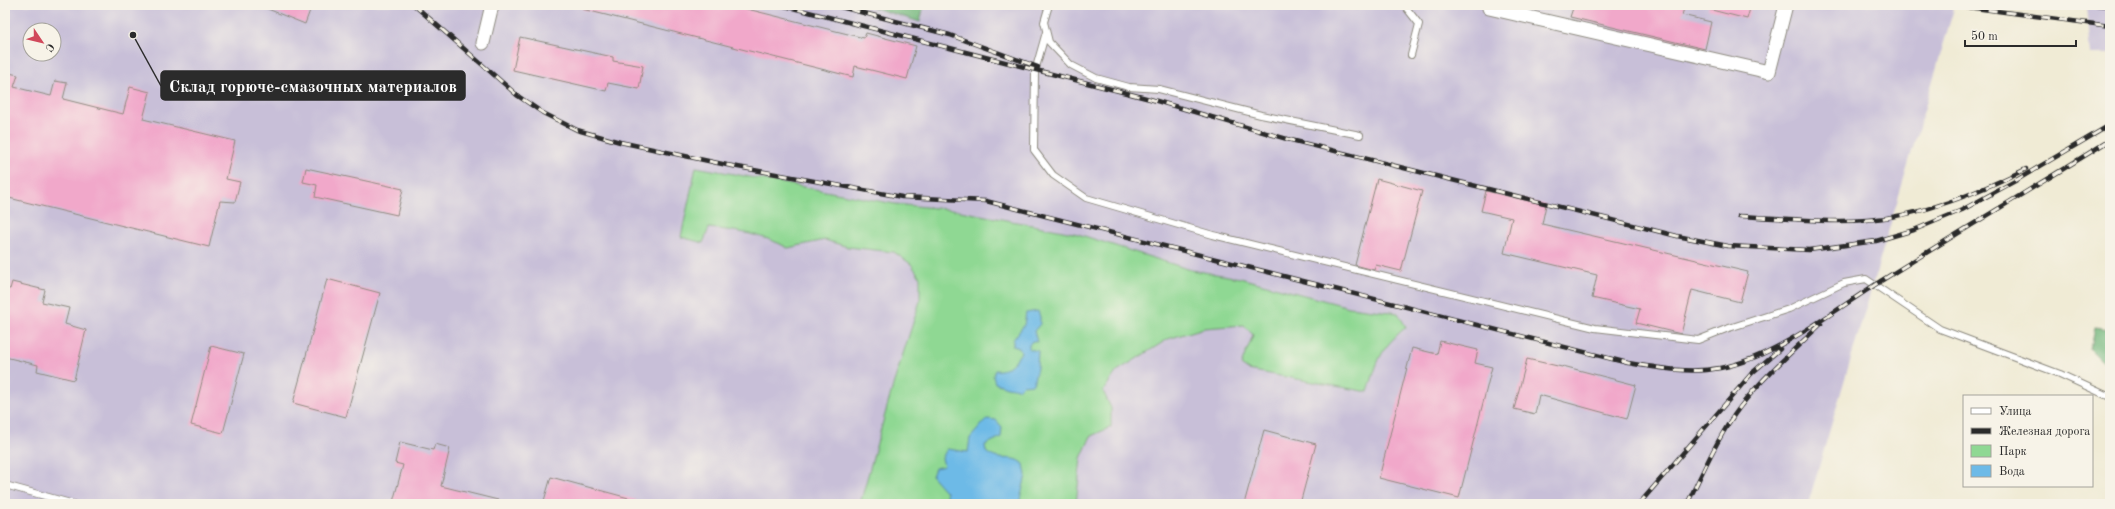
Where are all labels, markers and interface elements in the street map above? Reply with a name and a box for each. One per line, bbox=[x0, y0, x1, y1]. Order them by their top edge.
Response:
north arrow bbox=[22, 22, 62, 62]
scale bar bbox=[1965, 22, 2076, 48]
text: 50 m bbox=[1971, 30, 1998, 43]
text: С bbox=[42, 41, 56, 53]
callout: Склад горюче-смазочных материалов bbox=[161, 71, 465, 100]
text: Склад горюче-смазочных материалов bbox=[169, 79, 457, 96]
legend bbox=[1963, 395, 2093, 487]
text: Улица bbox=[1999, 406, 2032, 418]
text: Железная дорога bbox=[1999, 426, 2090, 438]
text: Парк bbox=[1999, 446, 2027, 458]
text: Вода bbox=[1999, 466, 2025, 478]

